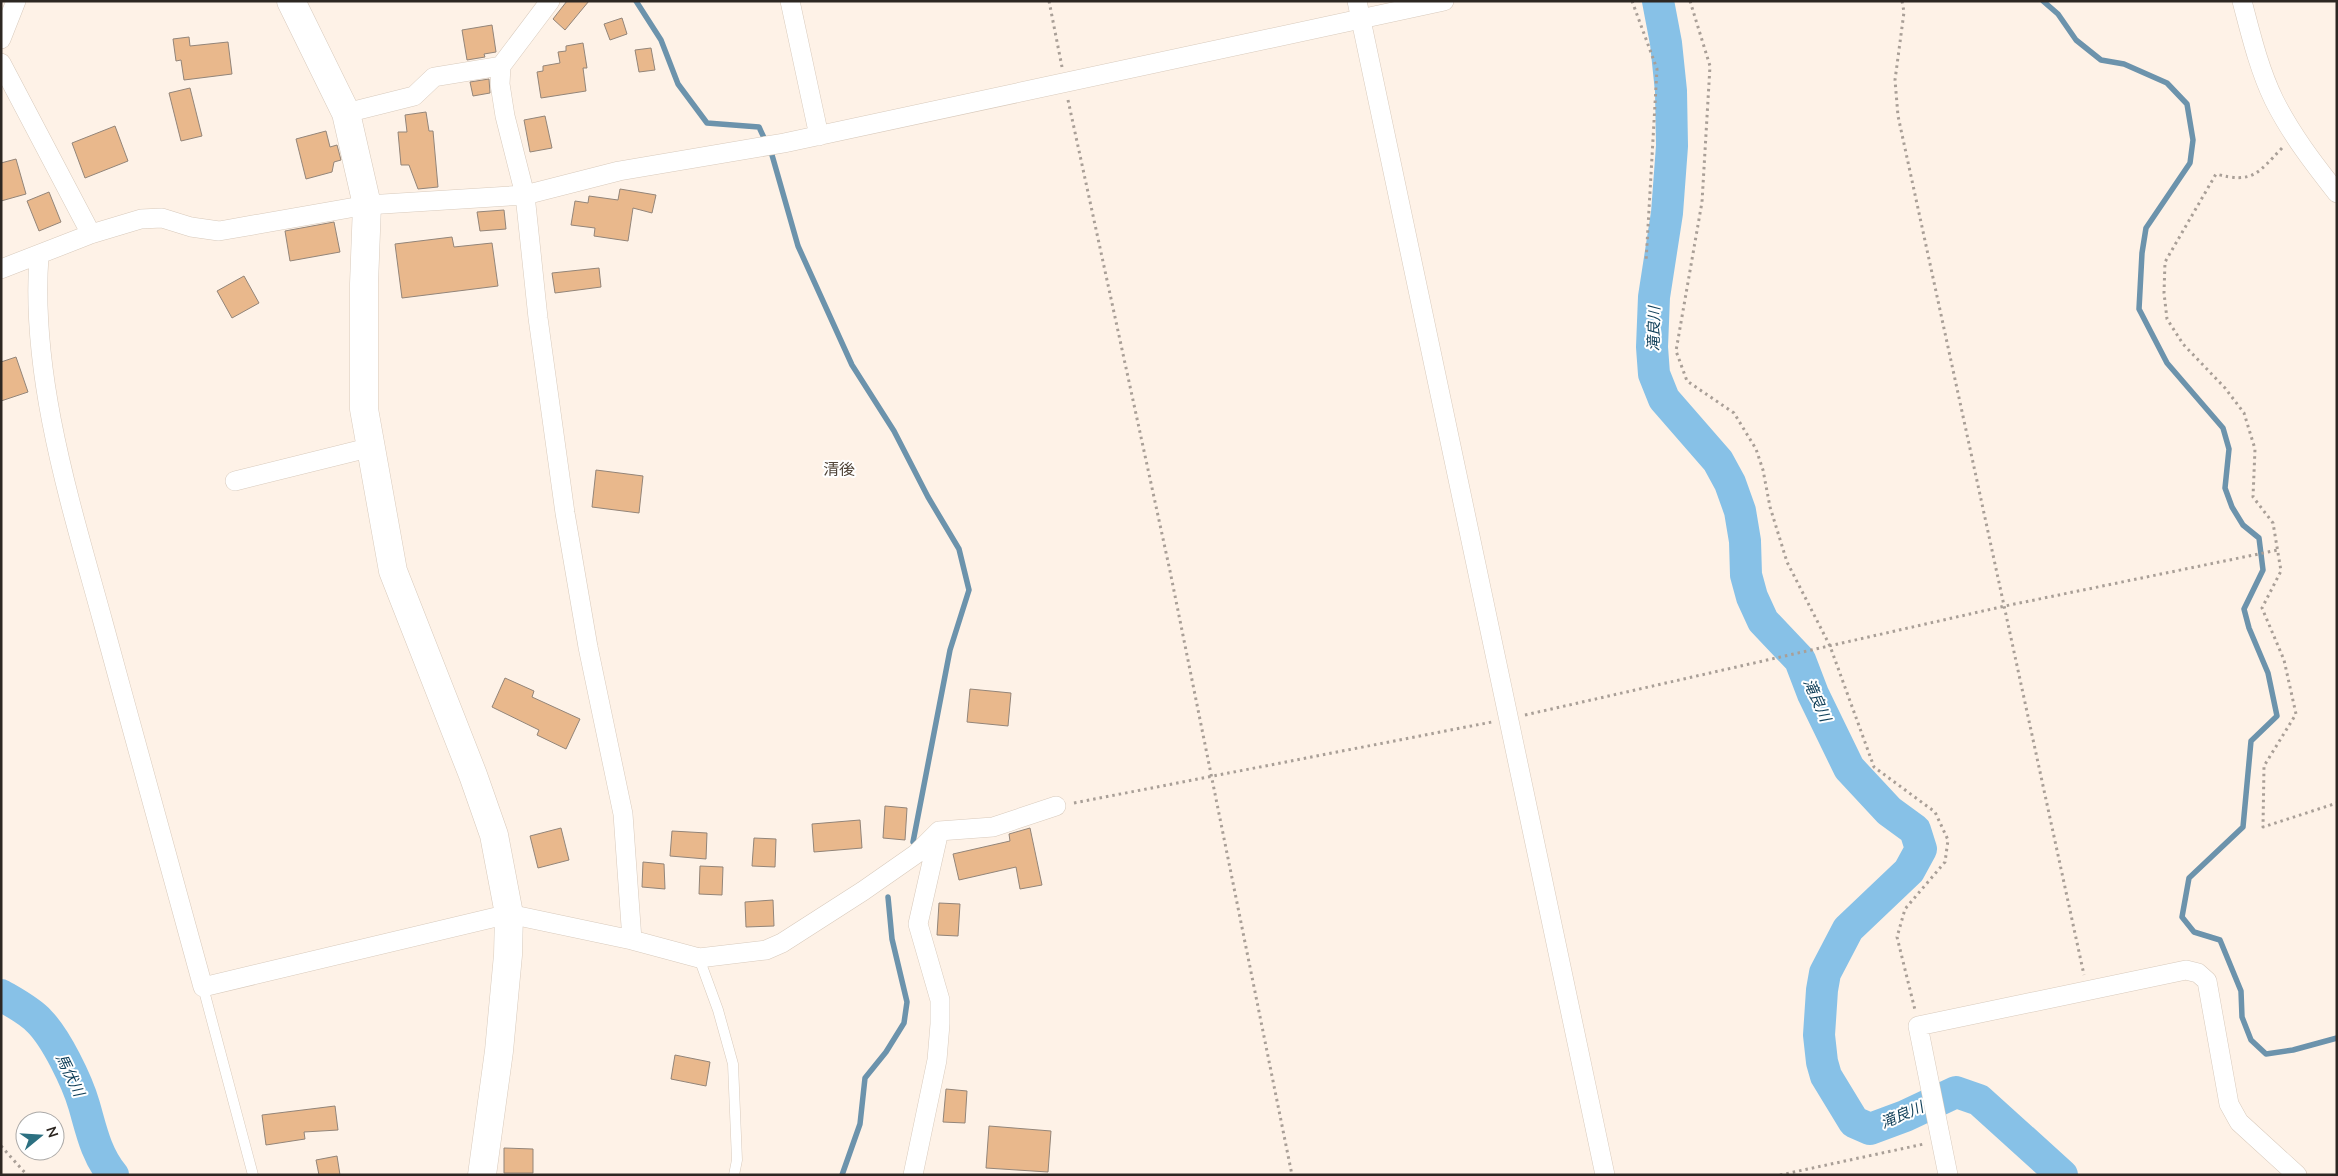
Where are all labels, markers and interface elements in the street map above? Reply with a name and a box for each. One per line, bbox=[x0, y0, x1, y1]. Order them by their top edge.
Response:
water label: 滝良川 bbox=[1644, 304, 1663, 352]
district label: 清後 bbox=[823, 459, 855, 479]
water label: 滝良川 bbox=[1800, 675, 1836, 726]
water label: 馬伏川 bbox=[52, 1050, 90, 1101]
water label: 滝良川 bbox=[1877, 1096, 1928, 1132]
north arrow bbox=[15, 1111, 65, 1161]
text: N bbox=[42, 1124, 63, 1140]

